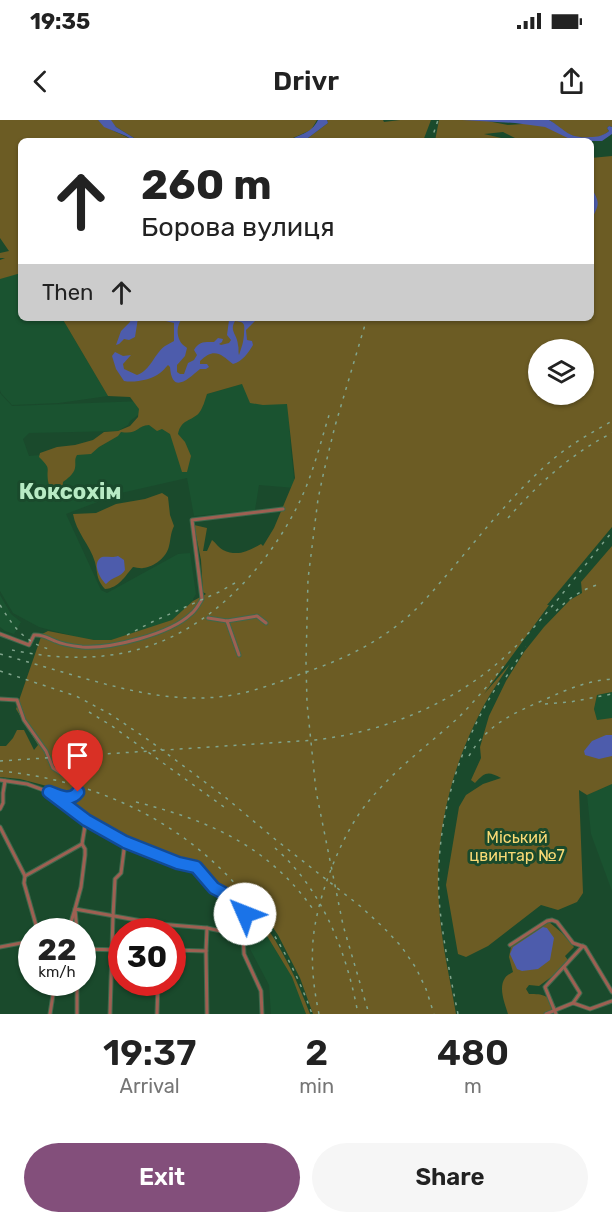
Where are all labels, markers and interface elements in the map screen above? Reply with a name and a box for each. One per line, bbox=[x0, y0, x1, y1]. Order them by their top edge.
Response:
text: 19:35 bbox=[30, 8, 90, 35]
icon: back bbox=[24, 65, 57, 98]
text: Drivr bbox=[273, 65, 339, 97]
icon: share bbox=[555, 65, 588, 98]
text: 260 m bbox=[141, 160, 272, 210]
icon: ahead bbox=[42, 162, 120, 240]
text: Борова вулиця bbox=[141, 211, 335, 243]
icon: ahead bbox=[105, 276, 138, 309]
text: Then bbox=[42, 279, 93, 306]
map controls bbox=[528, 339, 594, 405]
button: layers bbox=[528, 339, 594, 405]
district label: Коксохім bbox=[19, 478, 121, 505]
pin bbox=[52, 730, 103, 792]
icon: arrive bbox=[61, 739, 94, 772]
park label: Міський цвинтар №7 bbox=[469, 828, 565, 865]
position arrow bbox=[213, 882, 277, 946]
speed limit sign: 30 bbox=[108, 918, 186, 996]
text: 22 bbox=[38, 932, 77, 968]
text: km/h bbox=[38, 963, 76, 981]
text: 19:37 bbox=[103, 1031, 196, 1074]
text: 2 bbox=[305, 1031, 328, 1074]
text: 480 bbox=[437, 1031, 509, 1074]
text: Arrival bbox=[120, 1074, 180, 1098]
text: min bbox=[299, 1074, 334, 1098]
text: m bbox=[464, 1074, 482, 1098]
button: Exit bbox=[24, 1143, 300, 1212]
button: Share bbox=[312, 1143, 588, 1212]

